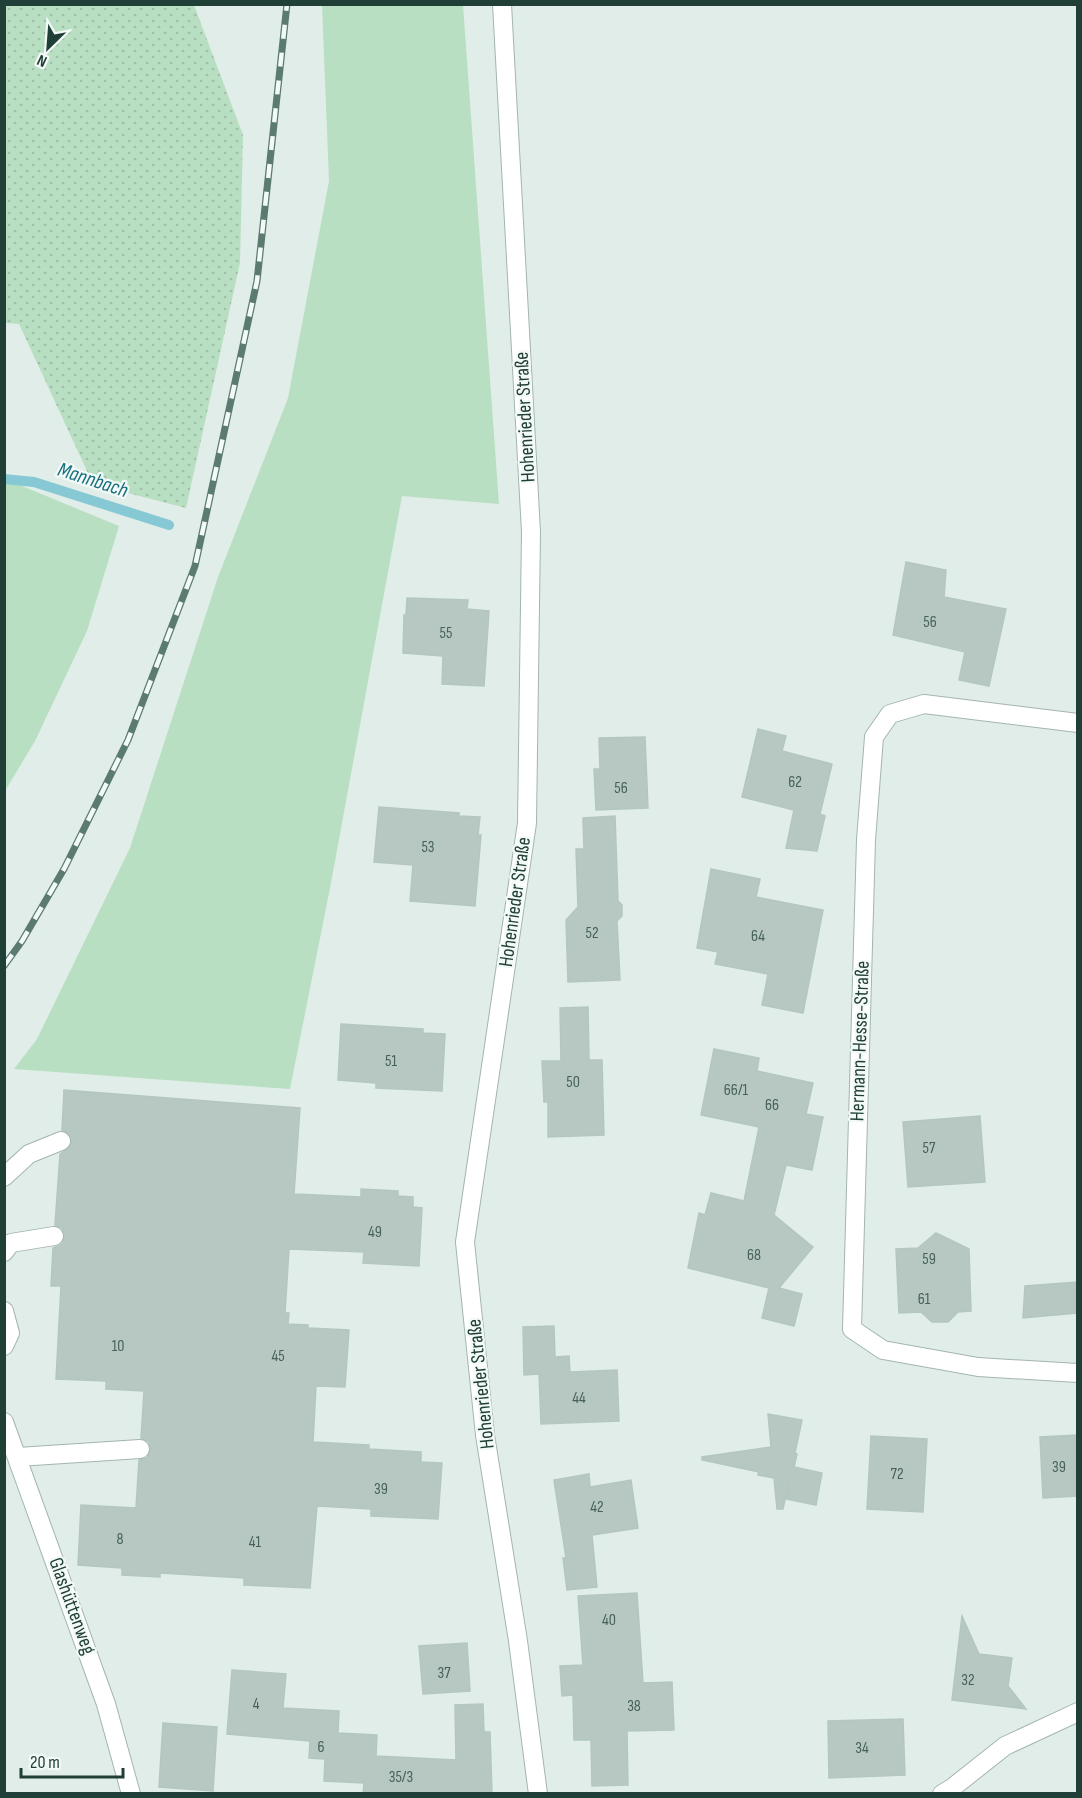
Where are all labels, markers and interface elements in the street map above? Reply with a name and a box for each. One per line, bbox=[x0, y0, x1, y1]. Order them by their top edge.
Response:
north arrow bbox=[18, 18, 78, 78]
text: N bbox=[34, 50, 50, 71]
street label: Hohenrieder Straße bbox=[510, 351, 540, 483]
water label: Mannbach bbox=[55, 457, 131, 503]
house number: 56 bbox=[923, 613, 937, 632]
house number: 55 bbox=[440, 624, 452, 643]
house number: 62 bbox=[788, 773, 802, 792]
house number: 56 bbox=[614, 779, 628, 798]
street label: Hohenrieder Straße bbox=[494, 836, 536, 968]
house number: 53 bbox=[421, 838, 435, 857]
house number: 52 bbox=[585, 924, 599, 943]
house number: 64 bbox=[751, 927, 765, 946]
street label: Hermann-Hesse-Straße bbox=[845, 960, 875, 1122]
house number: 51 bbox=[385, 1052, 397, 1071]
house number: 50 bbox=[566, 1073, 580, 1092]
house number: 66/1 bbox=[724, 1081, 749, 1100]
house number: 66 bbox=[765, 1096, 779, 1115]
house number: 57 bbox=[923, 1139, 936, 1158]
house number: 49 bbox=[368, 1223, 382, 1242]
house number: 68 bbox=[747, 1246, 761, 1265]
house number: 59 bbox=[922, 1250, 936, 1269]
house number: 61 bbox=[918, 1290, 931, 1309]
street label: Hohenrieder Straße bbox=[462, 1318, 500, 1450]
house number: 10 bbox=[112, 1337, 124, 1356]
house number: 45 bbox=[271, 1347, 285, 1366]
house number: 44 bbox=[572, 1389, 586, 1408]
house number: 39 bbox=[1052, 1458, 1066, 1477]
house number: 72 bbox=[891, 1465, 903, 1484]
house number: 39 bbox=[374, 1480, 388, 1499]
house number: 42 bbox=[590, 1498, 604, 1517]
house number: 8 bbox=[116, 1530, 124, 1549]
house number: 41 bbox=[249, 1533, 262, 1552]
street label: Glashüttenweg bbox=[43, 1554, 101, 1658]
house number: 40 bbox=[602, 1611, 616, 1630]
house number: 37 bbox=[437, 1664, 451, 1683]
house number: 32 bbox=[961, 1671, 975, 1690]
house number: 4 bbox=[253, 1695, 260, 1714]
house number: 38 bbox=[627, 1697, 641, 1716]
house number: 6 bbox=[317, 1738, 325, 1757]
house number: 34 bbox=[855, 1739, 869, 1758]
scale bar bbox=[21, 1741, 123, 1779]
text: 20 m bbox=[30, 1752, 60, 1773]
house number: 35/3 bbox=[389, 1768, 413, 1787]

